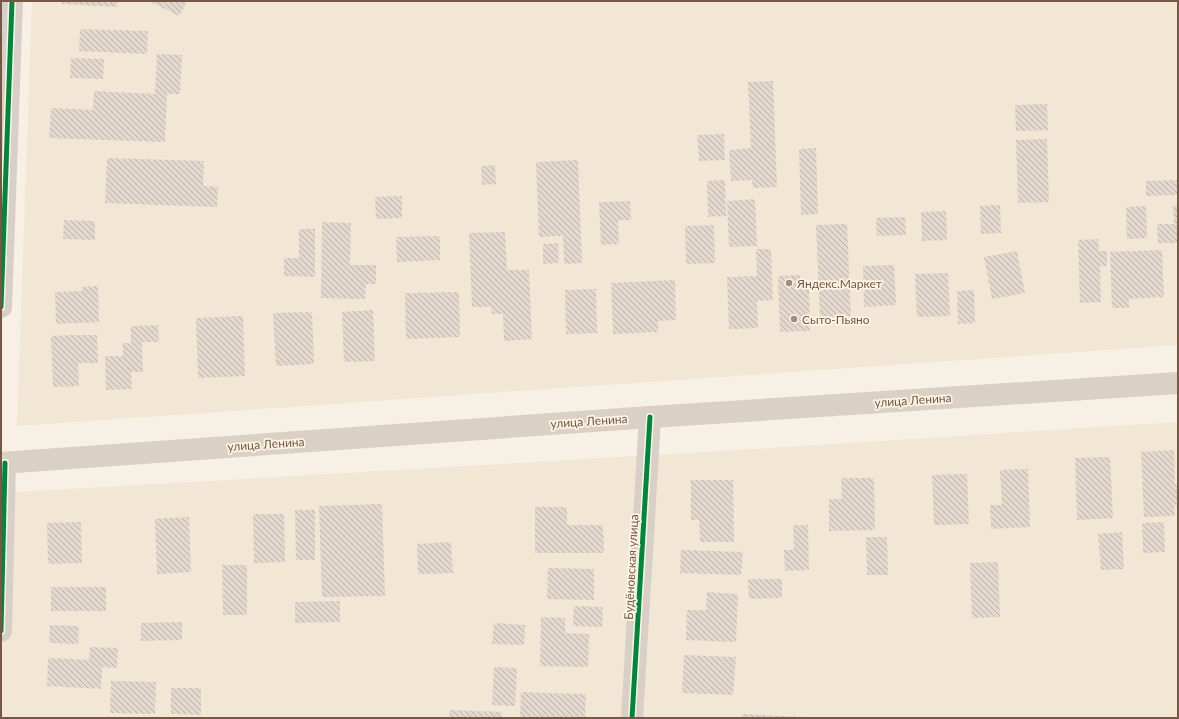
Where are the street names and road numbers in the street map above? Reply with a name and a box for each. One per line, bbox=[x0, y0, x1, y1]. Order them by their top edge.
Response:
street label: улица Ленина bbox=[874, 390, 952, 410]
street label: улица Ленина bbox=[550, 411, 628, 431]
street label: улица Ленина bbox=[227, 434, 305, 454]
street label: Будёновская улица bbox=[621, 514, 641, 620]

